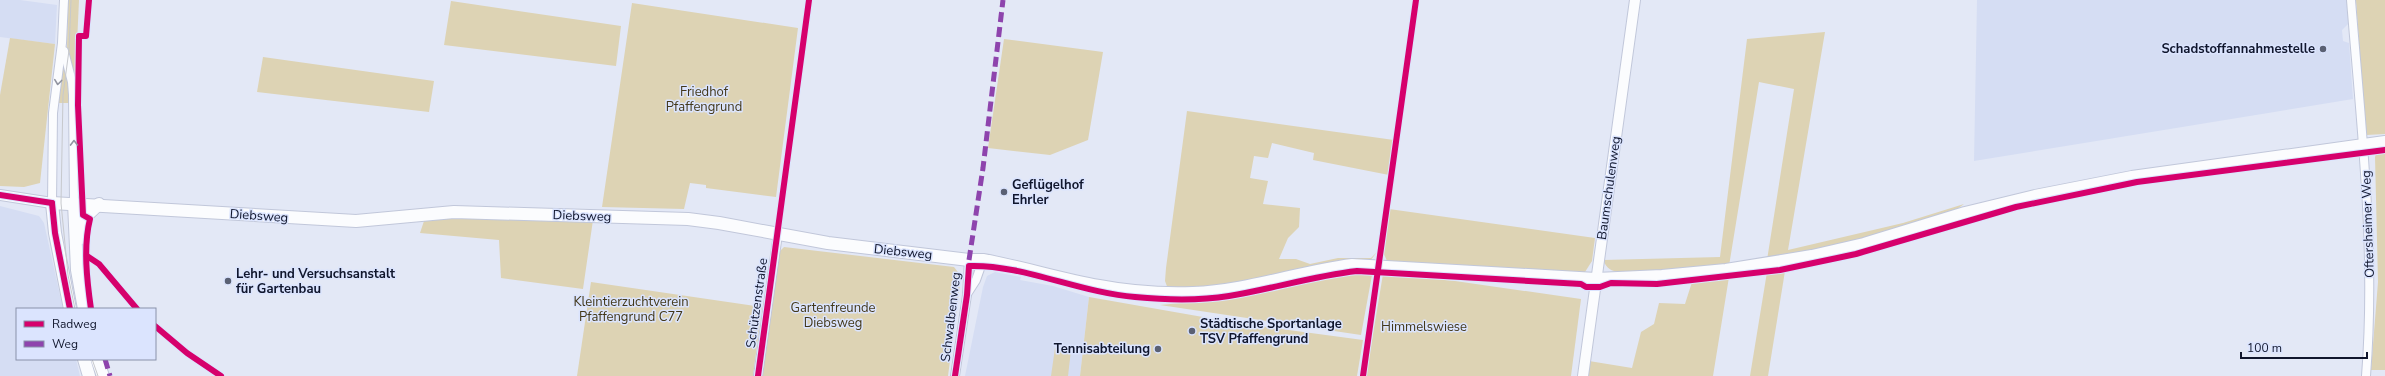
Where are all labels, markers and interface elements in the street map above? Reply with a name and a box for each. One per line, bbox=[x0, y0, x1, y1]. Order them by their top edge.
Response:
place label: Schadstoffannahmestelle bbox=[2161, 40, 2315, 58]
marker: Schadstoffannahmestelle bbox=[2318, 44, 2328, 54]
one-way arrow bbox=[54, 79, 63, 85]
park label: Friedhof Pfaffengrund bbox=[666, 83, 742, 116]
street label: Baumschulenweg bbox=[1593, 135, 1625, 241]
one-way arrow bbox=[70, 140, 78, 146]
street label: Oftersheimer Weg bbox=[2357, 170, 2379, 278]
place label: Geflügelhof Ehrler bbox=[1012, 176, 1084, 209]
marker: Geflügelhof Ehrler bbox=[999, 187, 1009, 197]
street label: Diebsweg bbox=[229, 205, 289, 227]
street label: Diebsweg bbox=[552, 206, 612, 226]
street label: Diebsweg bbox=[873, 240, 933, 264]
street label: Schützenstraße bbox=[742, 257, 772, 349]
place label: Lehr- und Versuchsanstalt für Gartenbau bbox=[236, 265, 396, 298]
street label: Schwalbenweg bbox=[937, 271, 965, 363]
marker: Lehr- und Versuchsanstalt für Gartenbau bbox=[223, 276, 233, 286]
park label: Kleintierzuchtverein Pfaffengrund C77 bbox=[573, 293, 689, 326]
park label: Gartenfreunde Diebsweg bbox=[790, 299, 876, 332]
legend bbox=[16, 308, 156, 360]
place label: Städtische Sportanlage TSV Pfaffengrund bbox=[1200, 315, 1342, 348]
text: Radweg bbox=[52, 316, 97, 332]
park label: Himmelswiese bbox=[1381, 318, 1467, 336]
marker: Städtische Sportanlage TSV Pfaffengrund bbox=[1187, 326, 1197, 336]
scale bar bbox=[2241, 334, 2367, 360]
text: Weg bbox=[52, 336, 78, 352]
place label: Tennisabteilung bbox=[1054, 340, 1150, 358]
text: 100 m bbox=[2247, 340, 2282, 356]
marker: Tennisabteilung bbox=[1153, 344, 1163, 354]

